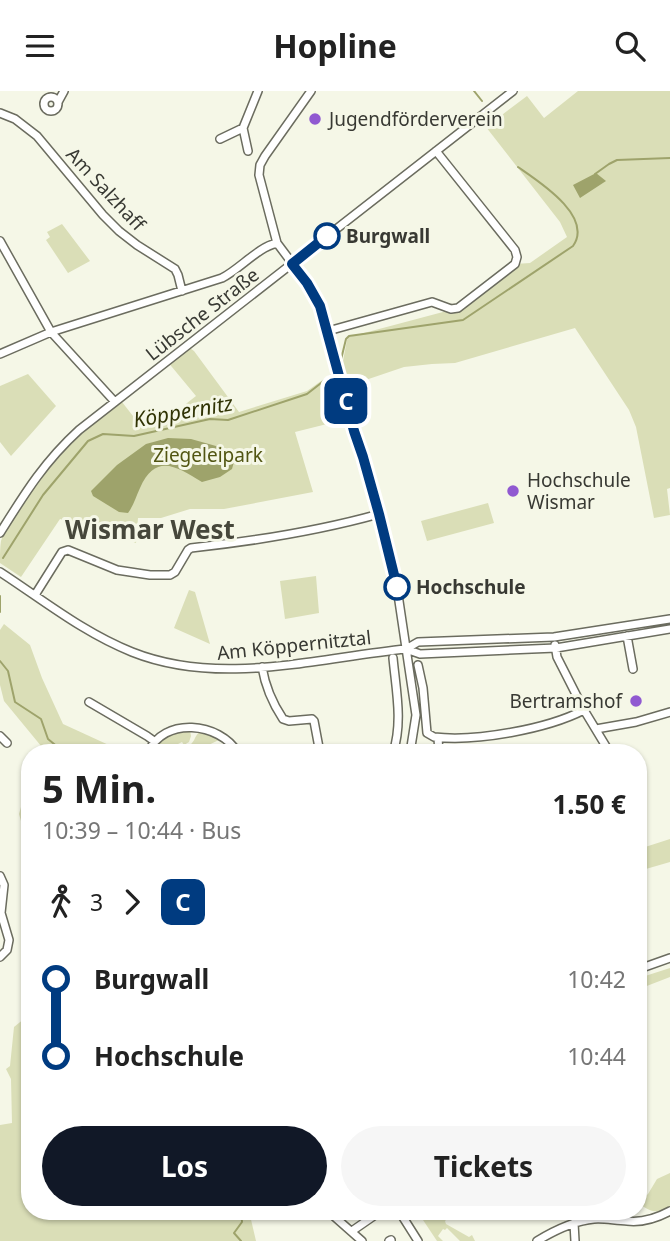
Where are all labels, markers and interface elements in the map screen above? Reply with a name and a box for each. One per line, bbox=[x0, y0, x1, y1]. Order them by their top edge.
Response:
text: Hopline bbox=[273, 24, 397, 67]
icon: menu bbox=[21, 27, 59, 65]
icon: search bbox=[611, 27, 649, 65]
place label: Jugendförderverein bbox=[327, 106, 503, 132]
marker: Jugendförderverein bbox=[307, 111, 323, 127]
street label: Am Salzhaff bbox=[61, 142, 152, 237]
marker: Burgwall bbox=[314, 223, 340, 249]
place label: Burgwall bbox=[346, 223, 430, 249]
street label: Lübsche Straße bbox=[140, 262, 264, 366]
line badge: C bbox=[323, 378, 369, 424]
text: C bbox=[338, 384, 354, 417]
water label: Köppernitz bbox=[131, 388, 236, 434]
park label: Ziegeleipark bbox=[153, 442, 263, 468]
place label: Hochschule Wismar bbox=[527, 467, 631, 515]
marker: Hochschule Wismar bbox=[505, 483, 521, 499]
district label: Wismar West bbox=[65, 511, 235, 547]
marker: Hochschule bbox=[384, 574, 410, 600]
place label: Hochschule bbox=[416, 574, 526, 600]
street label: Am Köppernitztal bbox=[216, 624, 372, 666]
place label: Bertramshof bbox=[509, 688, 623, 714]
marker: Bertramshof bbox=[628, 693, 644, 709]
text: 5 Min. bbox=[42, 762, 156, 814]
text: 1.50 € bbox=[552, 786, 626, 822]
text: 10:39 – 10:44 · Bus bbox=[42, 814, 241, 846]
icon: walk bbox=[42, 883, 80, 921]
icon: forward bbox=[113, 883, 151, 921]
text: C bbox=[175, 885, 191, 918]
text: 3 bbox=[90, 886, 103, 918]
text: Burgwall bbox=[94, 961, 209, 997]
text: 10:42 bbox=[567, 963, 626, 995]
text: Hochschule bbox=[94, 1038, 244, 1074]
text: 10:44 bbox=[567, 1040, 626, 1072]
button: Los bbox=[42, 1126, 327, 1206]
button: Tickets bbox=[341, 1126, 626, 1206]

